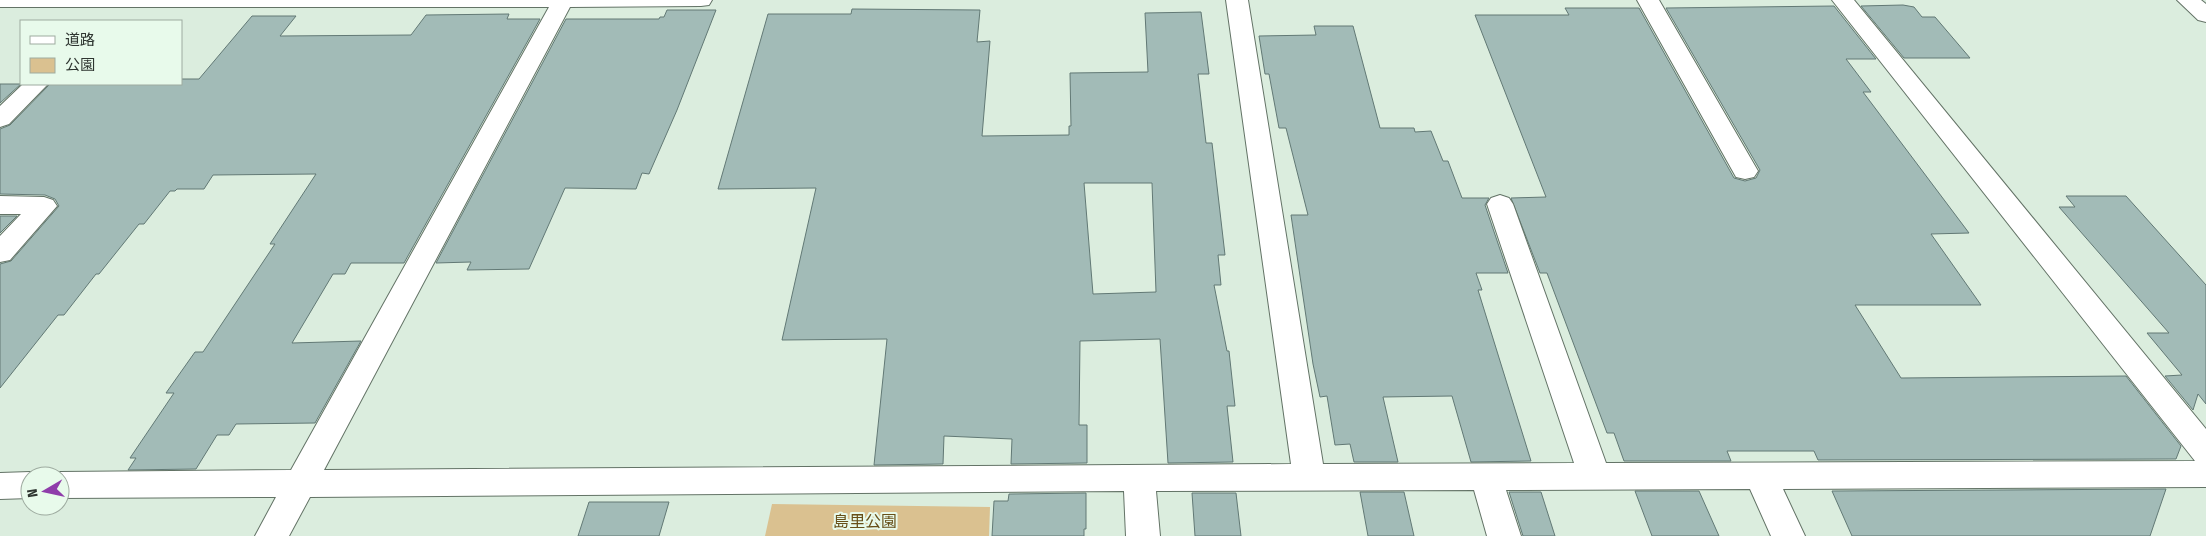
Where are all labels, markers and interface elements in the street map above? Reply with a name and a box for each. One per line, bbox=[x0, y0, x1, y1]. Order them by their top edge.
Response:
legend bbox=[20, 20, 182, 85]
text: 道路 bbox=[65, 31, 95, 49]
text: 公園 bbox=[65, 56, 95, 74]
north arrow bbox=[20, 466, 70, 516]
text: N bbox=[24, 487, 42, 498]
park label: 島里公園 bbox=[833, 512, 897, 531]

